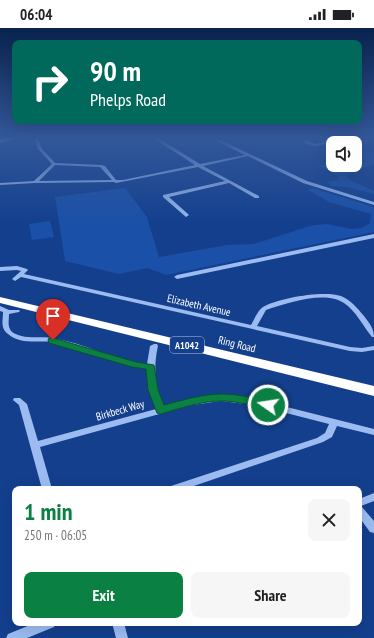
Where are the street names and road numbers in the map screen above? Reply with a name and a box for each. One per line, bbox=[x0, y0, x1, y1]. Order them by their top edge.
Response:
street label: Elizabeth Avenue bbox=[166, 291, 233, 319]
street label: Ring Road bbox=[217, 333, 258, 355]
road number: A1042 bbox=[170, 337, 204, 353]
street label: Birkbeck Way bbox=[94, 396, 147, 424]

